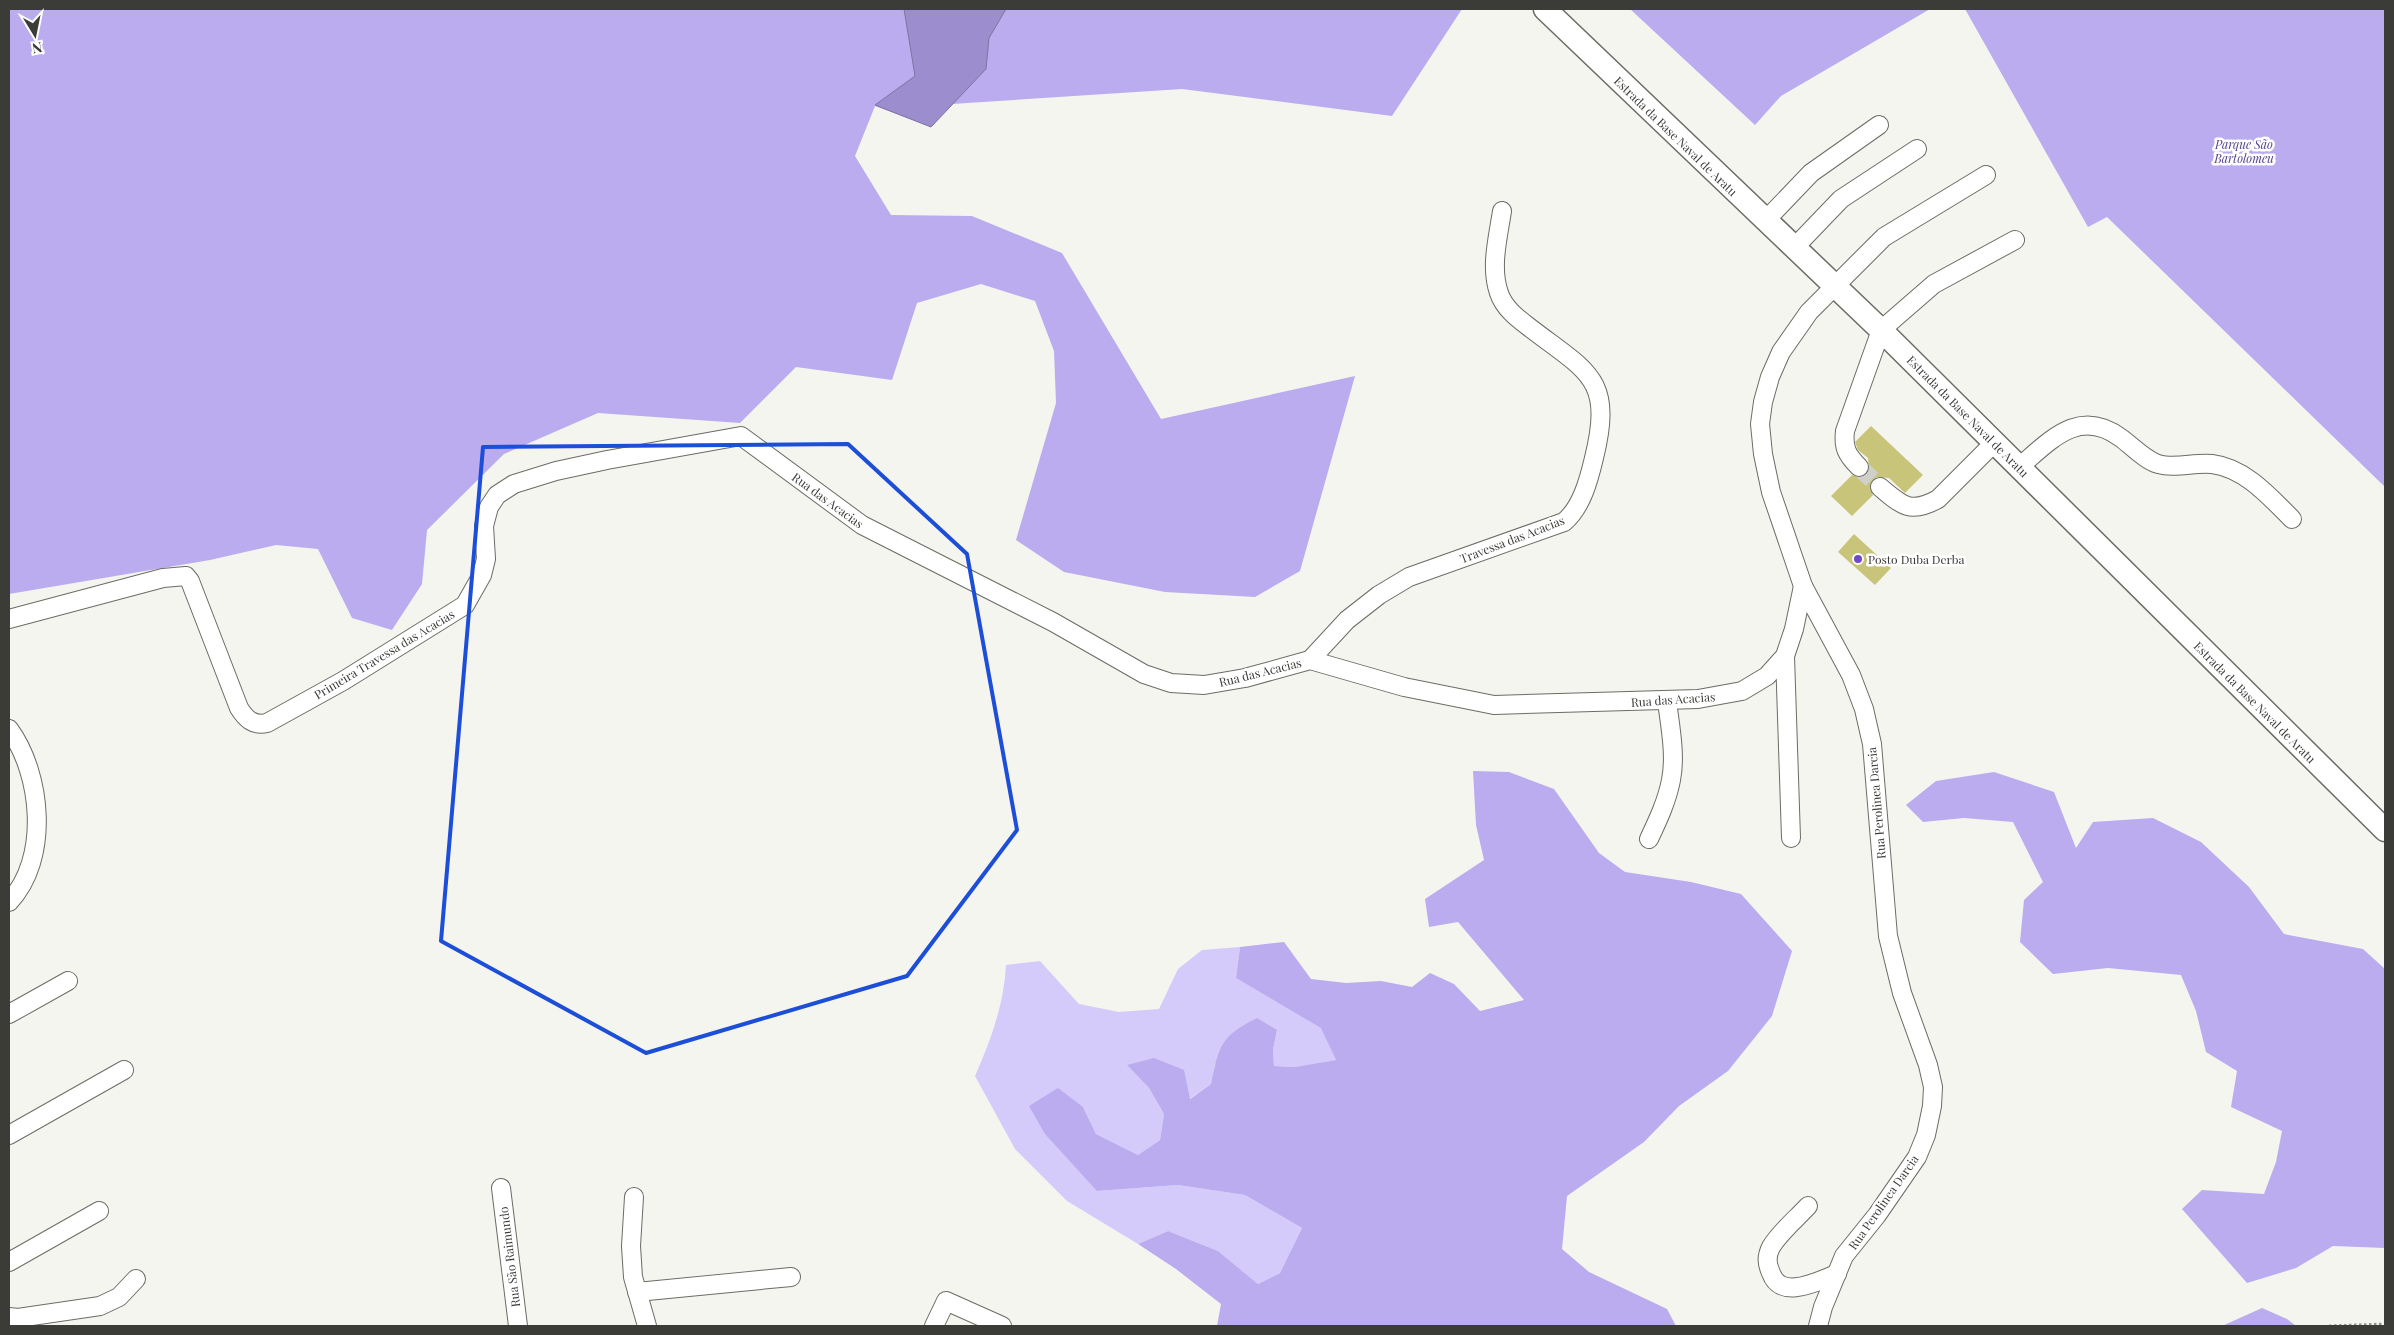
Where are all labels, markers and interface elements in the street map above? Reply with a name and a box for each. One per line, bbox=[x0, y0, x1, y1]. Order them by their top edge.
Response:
north arrow bbox=[10, 10, 60, 60]
text: N bbox=[31, 38, 44, 59]
street label: Estrada da Base Naval de Aratu bbox=[1611, 73, 1741, 199]
park label: Parque São Bartolomeu bbox=[2213, 136, 2274, 166]
street label: Estrada da Base Naval de Aratu bbox=[1904, 352, 2032, 480]
street label: Rua das Acacias bbox=[789, 469, 867, 531]
street label: Travessa das Acacias bbox=[1457, 512, 1567, 566]
place label: Posto Duba Derba bbox=[1868, 551, 1964, 567]
marker: Posto Duba Derba bbox=[1852, 553, 1864, 565]
street label: Primeira Travessa das Acacias bbox=[311, 606, 457, 702]
street label: Estrada da Base Naval de Aratu bbox=[2191, 638, 2319, 766]
street label: Rua das Acacias bbox=[1217, 654, 1303, 690]
street label: Rua das Acacias bbox=[1630, 688, 1716, 710]
street label: Rua Perolinea Darcia bbox=[1863, 746, 1889, 860]
street label: Rua Perolinea Darcia bbox=[1844, 1151, 1922, 1253]
street label: Rua São Raimundo bbox=[495, 1205, 523, 1308]

